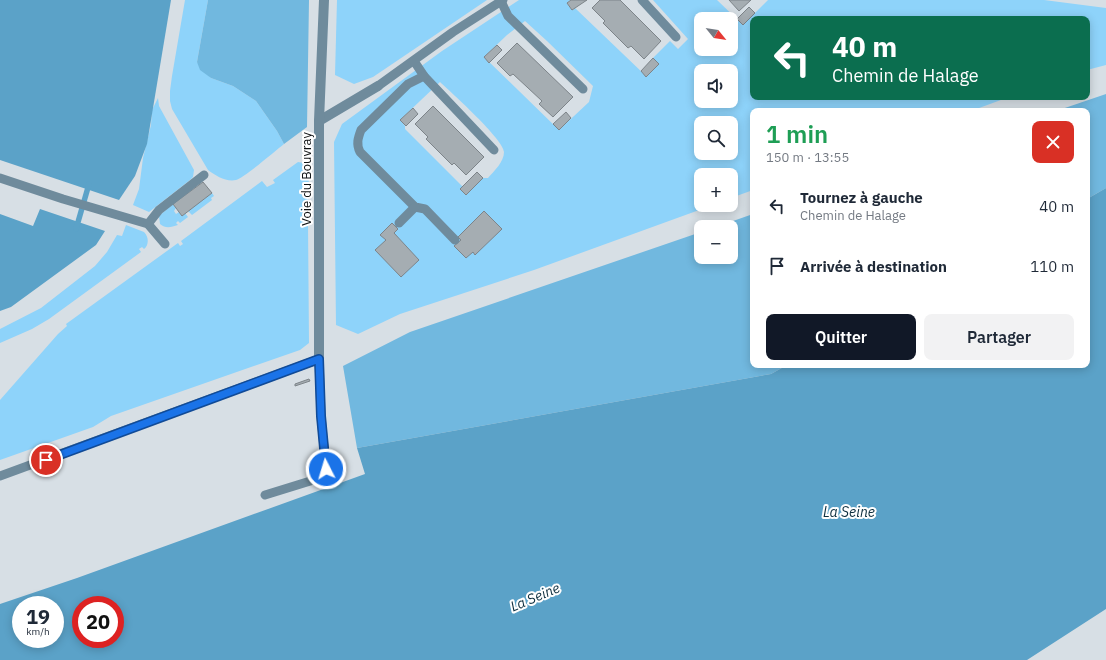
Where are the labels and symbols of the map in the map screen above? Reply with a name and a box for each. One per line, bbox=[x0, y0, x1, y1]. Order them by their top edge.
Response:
north arrow bbox=[694, 12, 738, 56]
street label: Voie du Bouvray bbox=[298, 132, 315, 226]
pin bbox=[29, 443, 63, 477]
position arrow bbox=[305, 448, 347, 490]
water label: La Seine bbox=[823, 503, 875, 521]
water label: La Seine bbox=[508, 579, 562, 615]
speed limit sign: 20 bbox=[72, 596, 124, 648]

